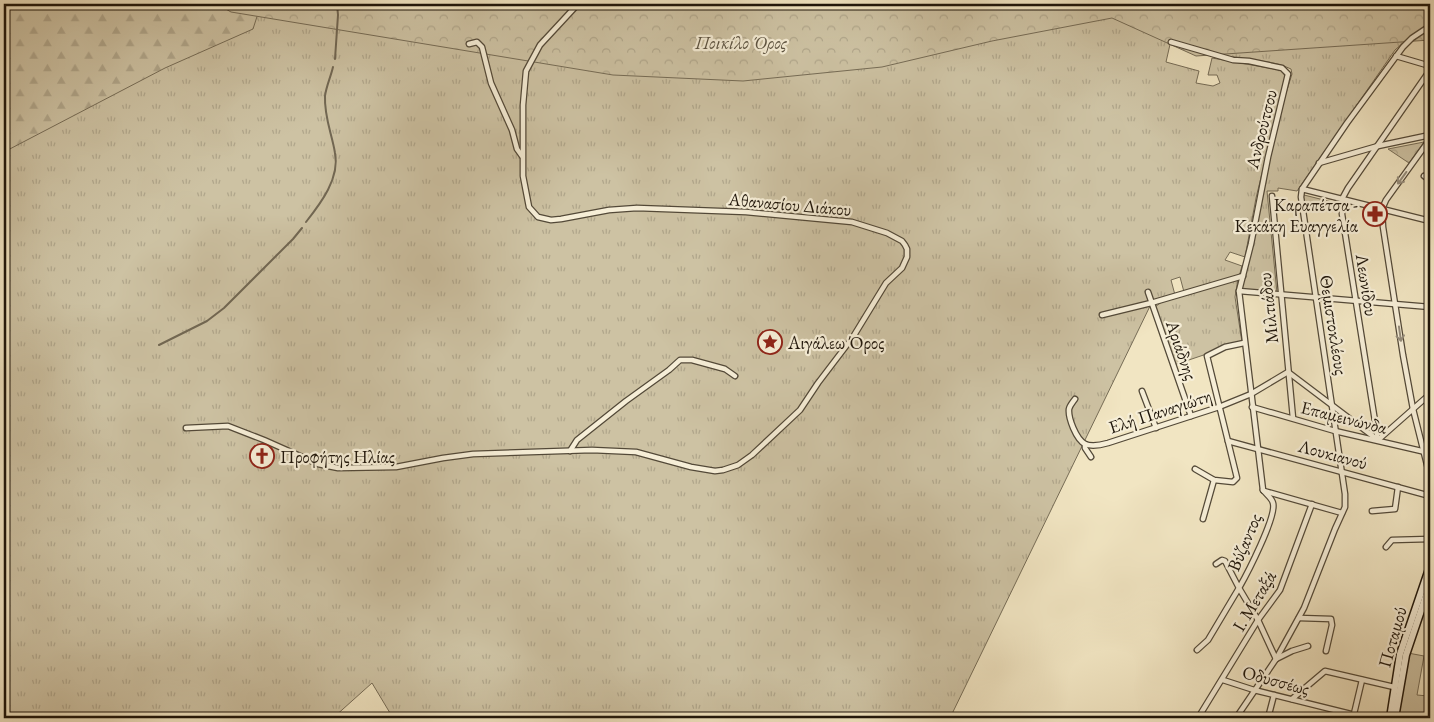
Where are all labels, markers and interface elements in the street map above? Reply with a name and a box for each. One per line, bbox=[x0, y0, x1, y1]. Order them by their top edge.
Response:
park label: Ποικίλο Όρος bbox=[694, 31, 788, 54]
street label: Ανδρούτσου bbox=[1240, 87, 1282, 172]
one-way arrow bbox=[1396, 171, 1407, 184]
street label: Αθανασίου Διάκου bbox=[727, 187, 852, 221]
place label: Καραπέτσα - Κεκάκη Ευαγγελία bbox=[1234, 193, 1359, 237]
pharmacy icon: Καραπέτσα - Κεκάκη Ευαγγελία bbox=[1362, 201, 1388, 227]
street label: Λεωνίδου bbox=[1351, 251, 1383, 318]
street label: Μιλτιάδου bbox=[1253, 271, 1283, 345]
street label: Θεμιστοκλέους bbox=[1315, 273, 1353, 377]
street label: Αριάδνης bbox=[1161, 316, 1203, 383]
one-way arrow bbox=[1395, 325, 1405, 341]
place icon: Αιγάλεω Όρος bbox=[757, 329, 783, 355]
place label: Αιγάλεω Όρος bbox=[787, 331, 885, 354]
street label: Ελή Παναγιώτη bbox=[1106, 384, 1214, 438]
street label: Επαμεινώνδα bbox=[1299, 395, 1390, 439]
street label: Λουκιανού bbox=[1295, 433, 1370, 474]
church icon: Προφήτης Ηλίας bbox=[249, 443, 275, 469]
place label: Προφήτης Ηλίας bbox=[280, 445, 395, 468]
street label: Βύζαντος bbox=[1222, 510, 1266, 574]
street label: Ι. Μεταξά bbox=[1227, 566, 1281, 635]
street label: Ποταμού bbox=[1372, 604, 1412, 670]
street label: Οδυσσέως bbox=[1240, 660, 1312, 700]

